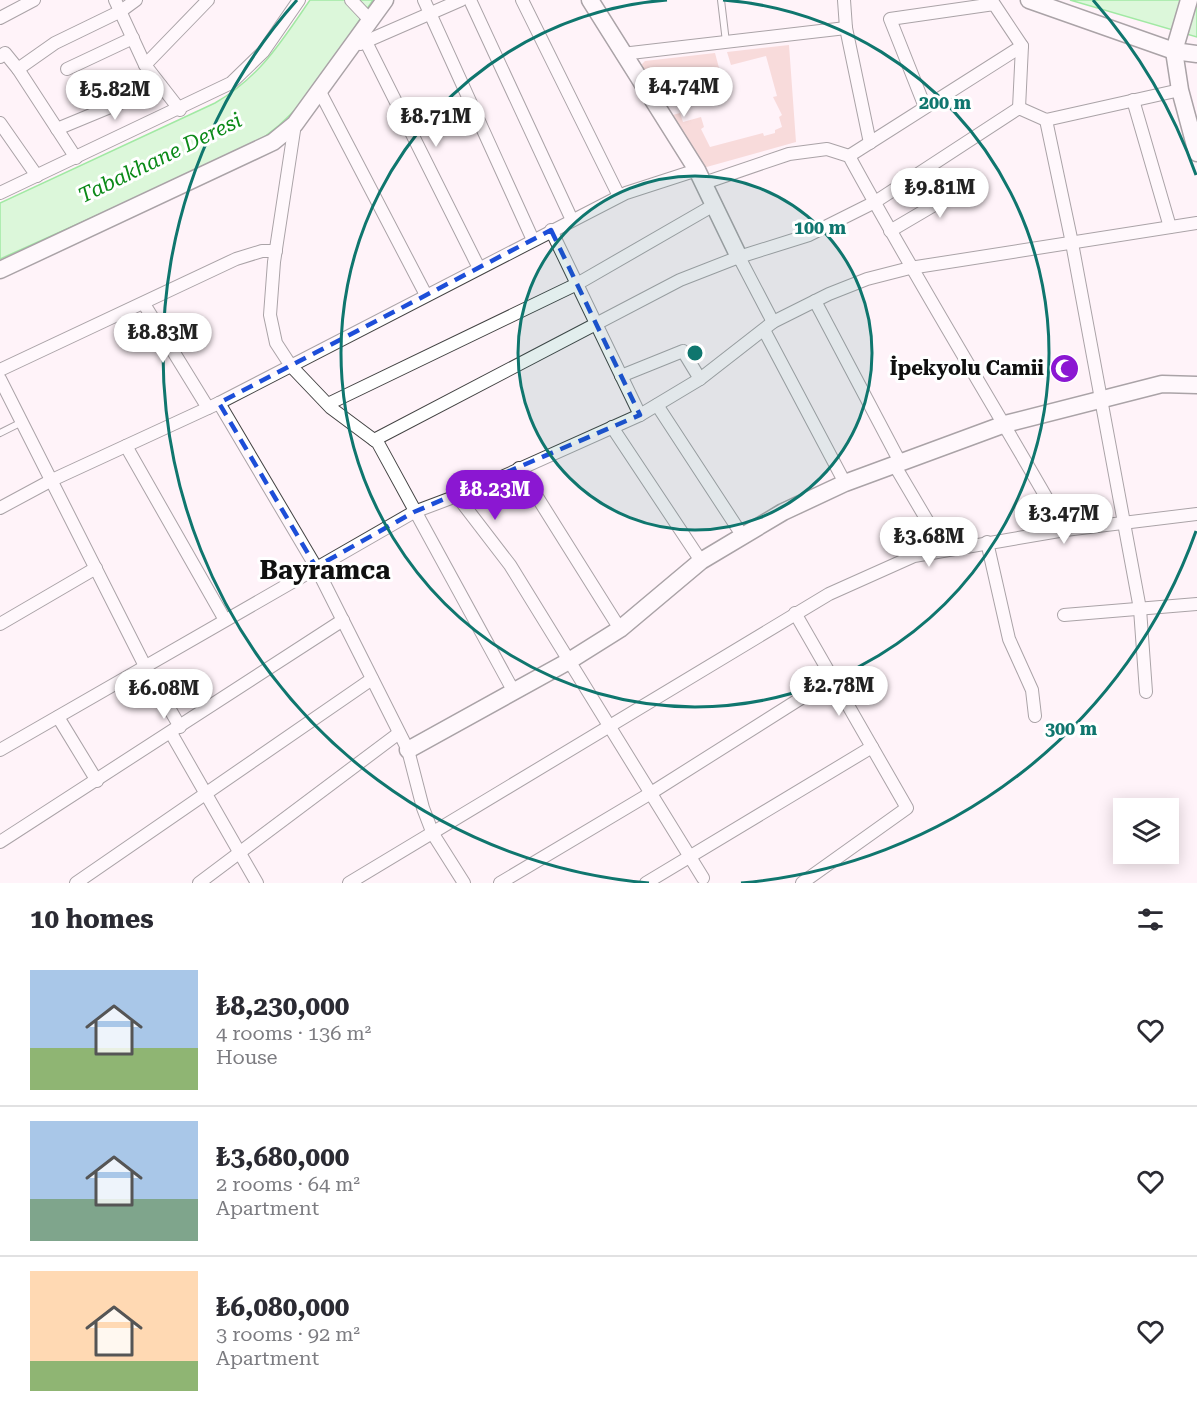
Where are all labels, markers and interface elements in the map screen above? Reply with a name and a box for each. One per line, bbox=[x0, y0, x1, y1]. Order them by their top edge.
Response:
pin: ₺4.74M bbox=[635, 67, 733, 118]
pin: ₺5.82M bbox=[66, 70, 164, 121]
text: ₺4.74M bbox=[649, 74, 719, 98]
text: ₺5.82M bbox=[80, 77, 150, 101]
text: 200 m bbox=[919, 92, 972, 113]
pin: ₺8.71M bbox=[387, 97, 485, 148]
text: ₺8.71M bbox=[401, 104, 471, 128]
water label: Tabakhane Deresi bbox=[74, 108, 246, 208]
pin: ₺9.81M bbox=[891, 168, 989, 219]
text: ₺9.81M bbox=[905, 175, 975, 199]
text: 100 m bbox=[794, 217, 847, 238]
pin: ₺8.83M bbox=[114, 313, 212, 364]
text: ₺8.83M bbox=[128, 320, 198, 344]
centre of rings bbox=[685, 343, 705, 363]
mosque icon: İpekyolu Camii bbox=[1049, 352, 1081, 384]
place label: İpekyolu Camii bbox=[890, 355, 1044, 380]
pin: ₺8.23M bbox=[446, 470, 544, 521]
text: ₺8.23M bbox=[460, 477, 530, 501]
pin: ₺3.47M bbox=[1015, 494, 1113, 545]
text: ₺3.47M bbox=[1029, 501, 1099, 525]
pin: ₺3.68M bbox=[880, 517, 978, 568]
text: ₺3.68M bbox=[894, 524, 964, 548]
district label: Bayramca bbox=[259, 555, 391, 585]
pin: ₺2.78M bbox=[790, 666, 888, 717]
pin: ₺6.08M bbox=[115, 669, 213, 720]
text: ₺2.78M bbox=[804, 673, 874, 697]
text: ₺6.08M bbox=[129, 676, 199, 700]
text: 300 m bbox=[1045, 718, 1098, 739]
map controls bbox=[1113, 798, 1179, 864]
button: layers bbox=[1113, 798, 1179, 864]
icon: filters bbox=[1134, 903, 1167, 936]
text: 10 homes bbox=[30, 904, 154, 934]
text: ₺8,230,000 bbox=[216, 991, 349, 1021]
icon: home bbox=[78, 994, 150, 1066]
icon: heart bbox=[1134, 1014, 1167, 1047]
text: 4 rooms · 136 m² bbox=[216, 1021, 371, 1045]
text: House bbox=[216, 1045, 278, 1069]
text: ₺3,680,000 bbox=[216, 1142, 349, 1172]
icon: home bbox=[78, 1145, 150, 1217]
icon: heart bbox=[1134, 1165, 1167, 1198]
text: 2 rooms · 64 m² bbox=[216, 1172, 360, 1196]
text: Apartment bbox=[216, 1196, 319, 1220]
text: ₺6,080,000 bbox=[216, 1292, 349, 1322]
icon: home bbox=[78, 1295, 150, 1367]
icon: heart bbox=[1134, 1315, 1167, 1348]
text: 3 rooms · 92 m² bbox=[216, 1322, 360, 1346]
text: Apartment bbox=[216, 1346, 319, 1370]

